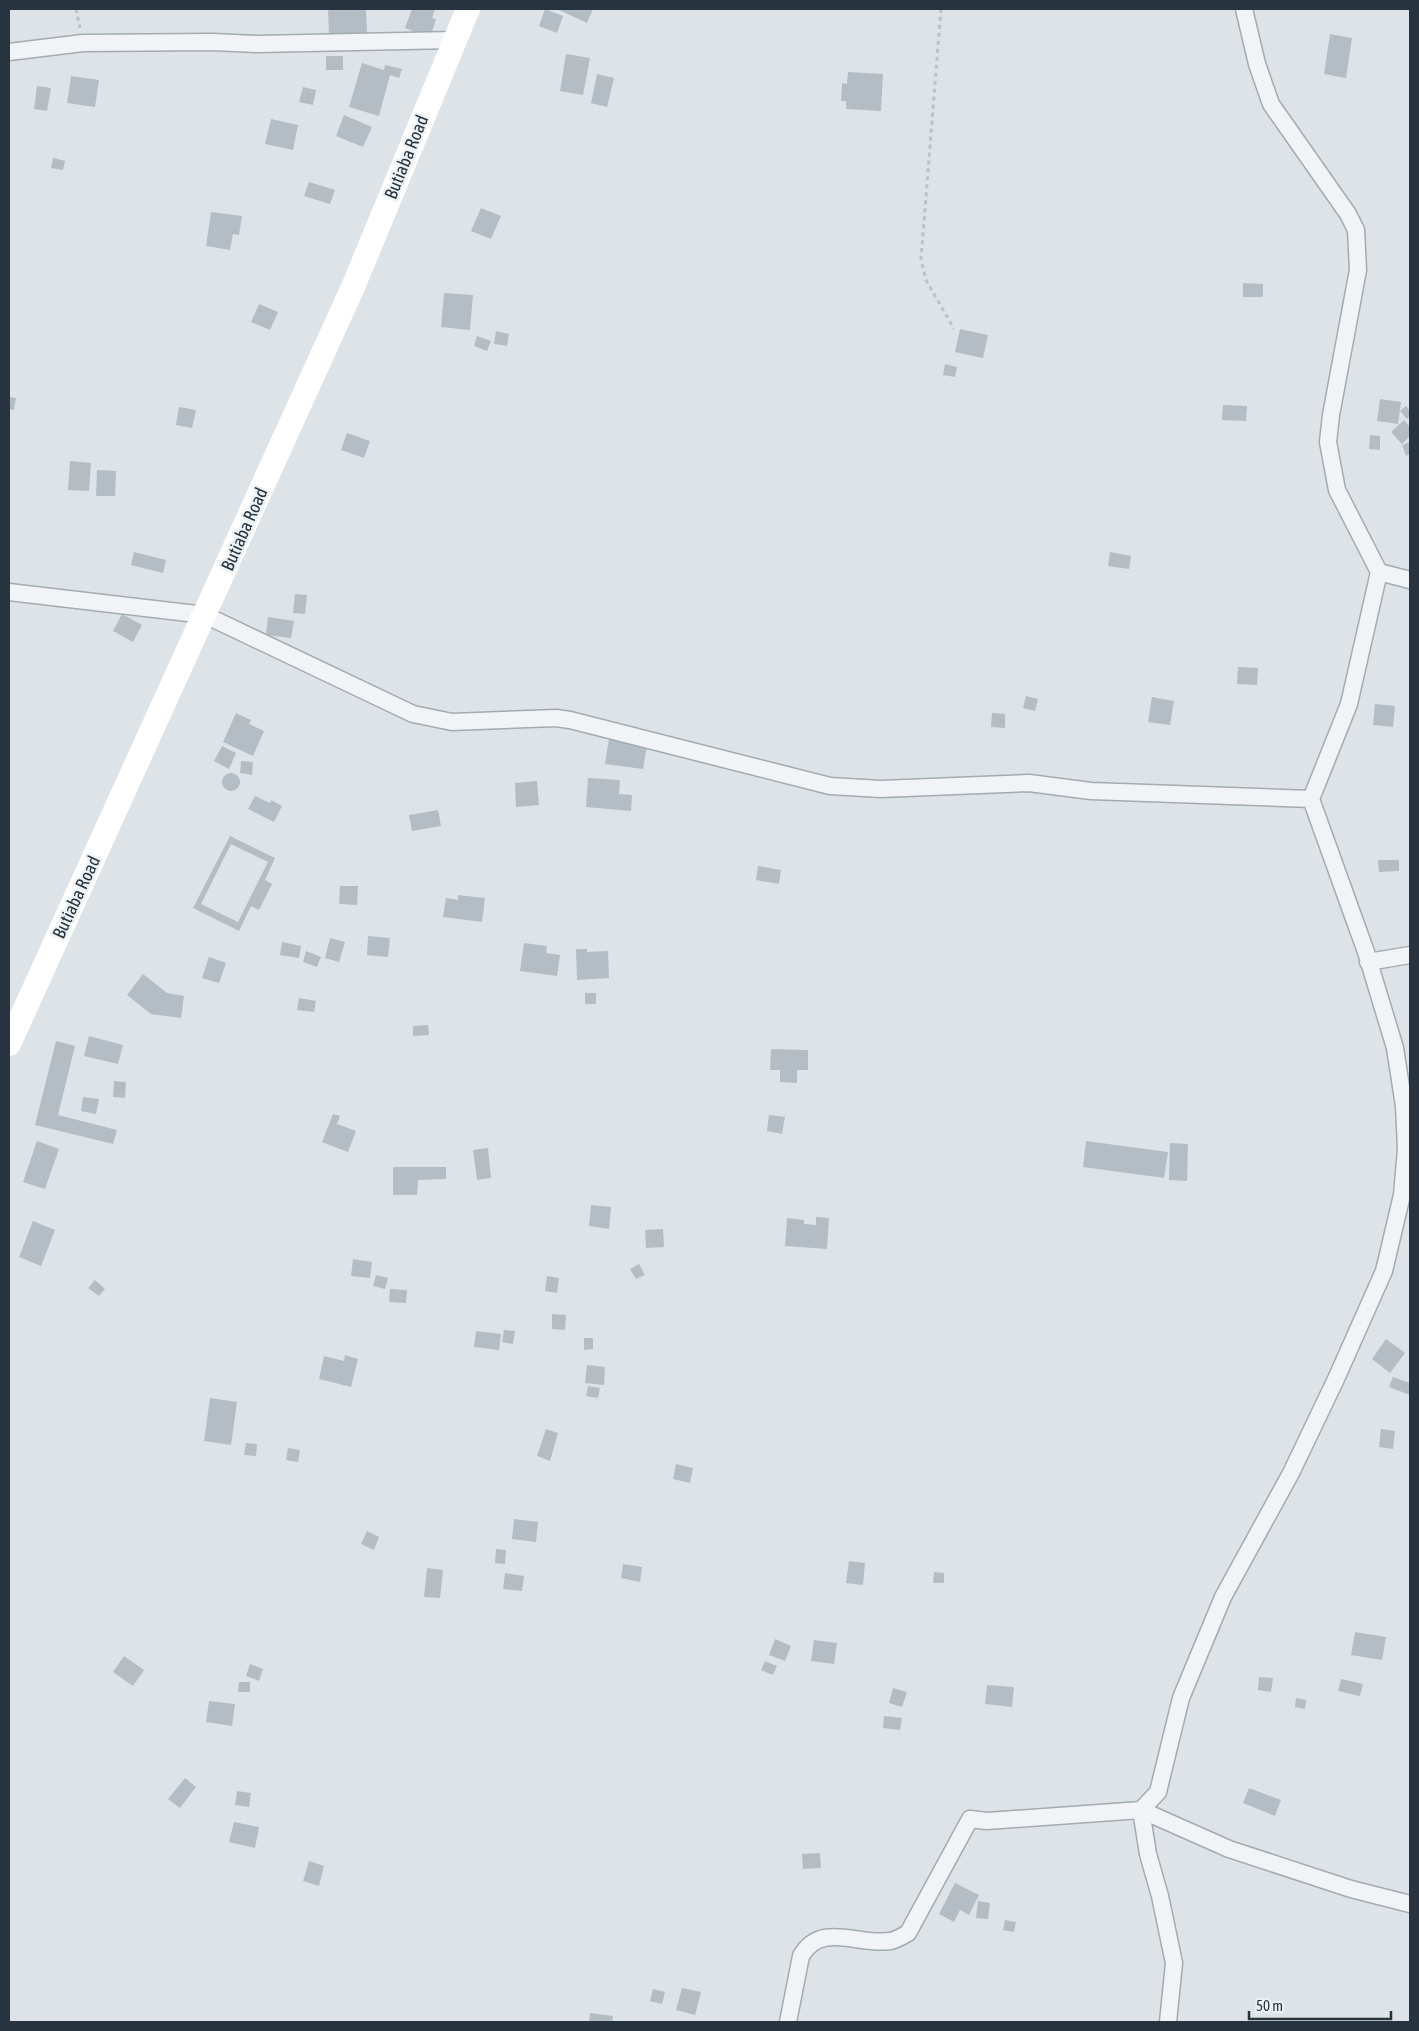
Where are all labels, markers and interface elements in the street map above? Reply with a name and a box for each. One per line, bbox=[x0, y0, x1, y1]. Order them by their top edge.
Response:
street label: Butiaba Road bbox=[380, 112, 432, 202]
street label: Butiaba Road bbox=[216, 484, 272, 574]
street label: Butiaba Road bbox=[48, 852, 104, 942]
scale bar bbox=[1249, 1988, 1392, 2020]
text: 50 m bbox=[1256, 1997, 1283, 2014]

